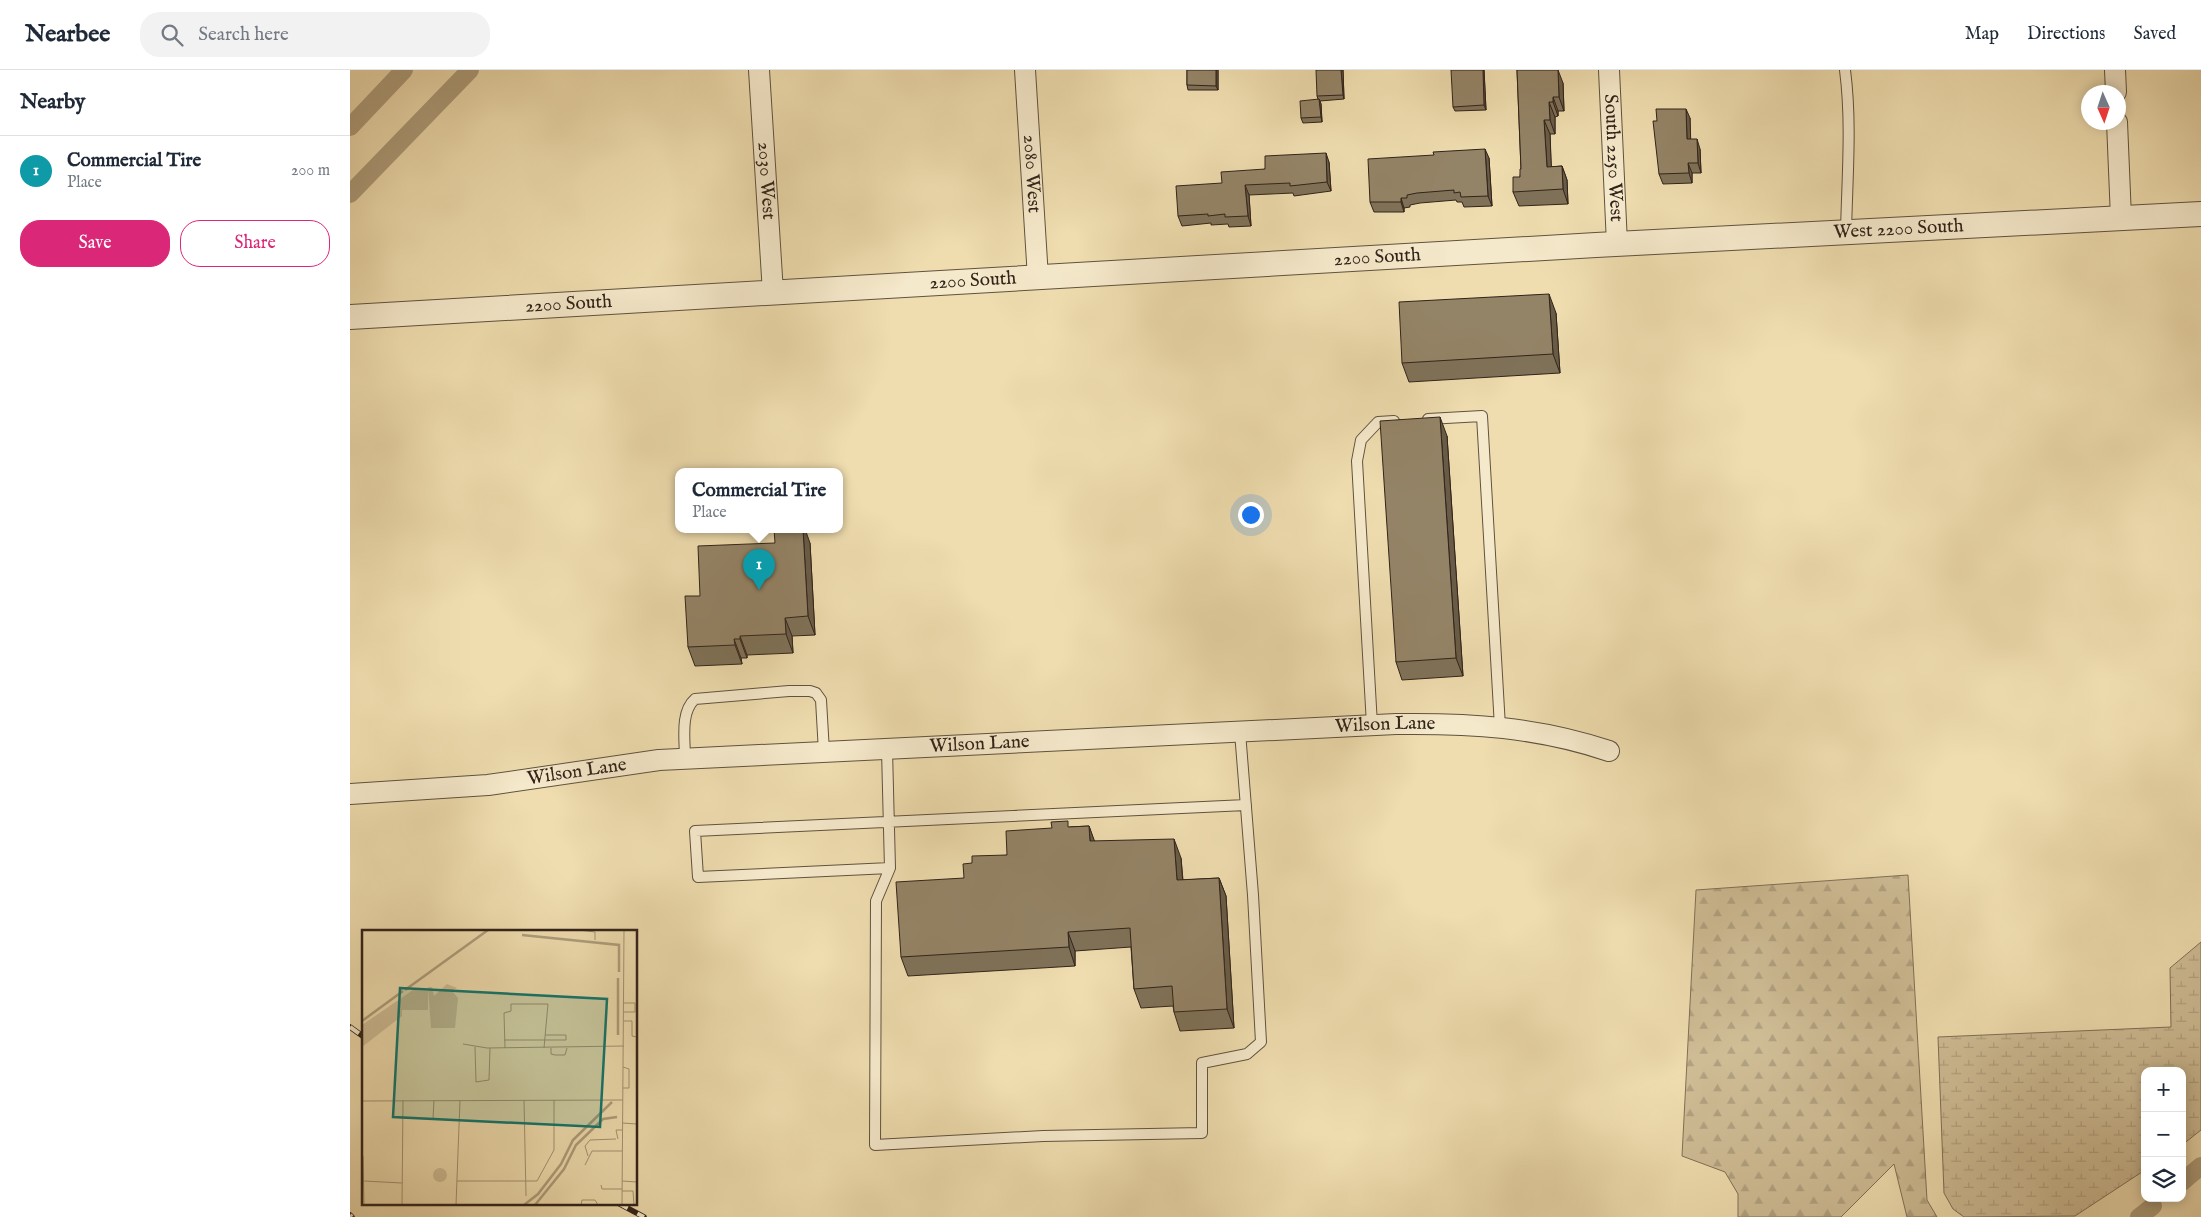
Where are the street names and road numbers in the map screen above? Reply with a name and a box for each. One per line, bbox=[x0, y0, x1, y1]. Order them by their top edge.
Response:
street label: South 2250 West bbox=[1598, 94, 1628, 223]
street label: 2080 West bbox=[1017, 134, 1046, 214]
street label: 2030 West bbox=[752, 141, 780, 221]
street label: West 2200 South bbox=[1833, 214, 1964, 245]
street label: 2200 South bbox=[1333, 243, 1421, 272]
street label: 2200 South bbox=[929, 267, 1017, 295]
street label: 2200 South bbox=[524, 290, 613, 319]
street label: Wilson Lane bbox=[1334, 712, 1436, 739]
street label: Wilson Lane bbox=[929, 730, 1030, 759]
street label: Wilson Lane bbox=[525, 753, 628, 791]

